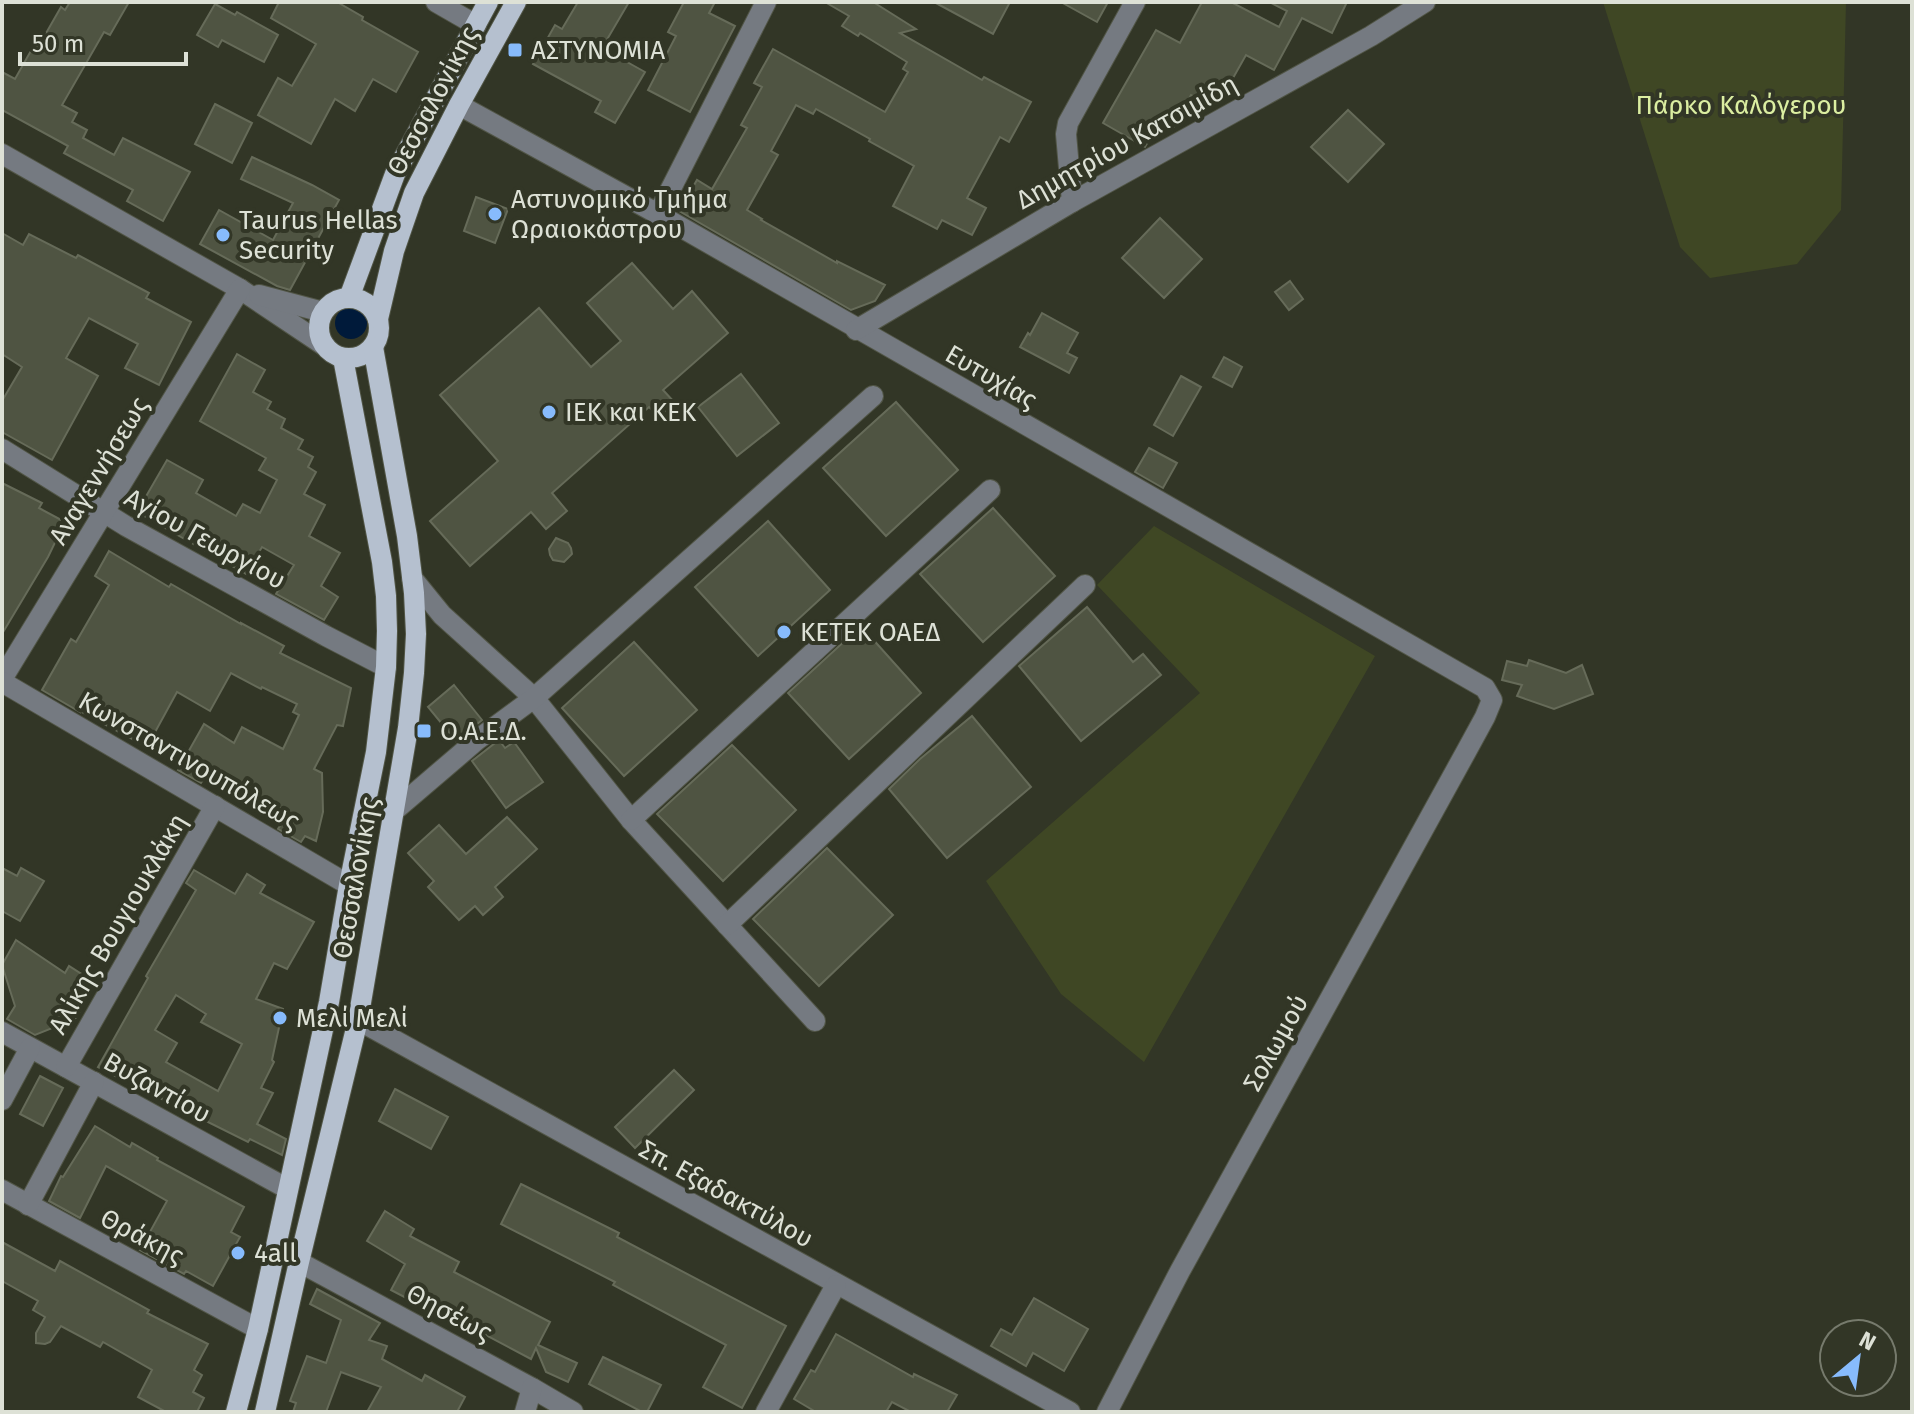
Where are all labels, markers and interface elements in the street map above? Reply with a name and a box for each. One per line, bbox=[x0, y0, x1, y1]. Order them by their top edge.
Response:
scale bar bbox=[20, 16, 186, 66]
street label: Θεσσαλονίκης bbox=[381, 21, 485, 181]
text: 50 m bbox=[32, 30, 84, 58]
place label: ΑΣΤΥΝΟΜΙΑ bbox=[531, 35, 665, 66]
marker: ΑΣΤΥΝΟΜΙΑ bbox=[506, 41, 524, 59]
street label: Δημητρίου Κατσιμίδη bbox=[1011, 68, 1243, 216]
park label: Πάρκο Καλόγερου bbox=[1636, 90, 1846, 121]
place label: Αστυνομικό Τμήμα Ωραιοκάστρου bbox=[511, 184, 728, 245]
place label: Taurus Hellas Security bbox=[239, 205, 398, 266]
marker: Αστυνομικό Τμήμα Ωραιοκάστρου bbox=[486, 205, 504, 223]
marker: Taurus Hellas Security bbox=[214, 226, 232, 244]
street label: Ευτυχίας bbox=[940, 338, 1042, 416]
street label: Αναγεννήσεως bbox=[43, 392, 155, 550]
place label: ΙΕΚ και ΚΕΚ bbox=[565, 397, 697, 428]
marker: ΙΕΚ και ΚΕΚ bbox=[540, 403, 558, 421]
street label: Αγίου Γεωργίου bbox=[119, 482, 291, 596]
place label: ΚΕΤΕΚ ΟΑΕΔ bbox=[800, 617, 940, 648]
marker: ΚΕΤΕΚ ΟΑΕΔ bbox=[775, 623, 793, 641]
street label: Κωνσταντινουπόλεως bbox=[73, 685, 305, 837]
place label: Ο.Α.Ε.Δ. bbox=[440, 716, 527, 747]
marker: Ο.Α.Ε.Δ. bbox=[415, 722, 433, 740]
street label: Θεσσαλονίκης bbox=[327, 795, 385, 961]
street label: Αλίκης Βουγιουκλάκη bbox=[42, 808, 194, 1040]
street label: Σολωμού bbox=[1237, 989, 1315, 1097]
place label: Μελί Μελί bbox=[296, 1003, 408, 1034]
marker: Μελί Μελί bbox=[271, 1009, 289, 1027]
street label: Βυζαντίου bbox=[98, 1046, 216, 1130]
street label: Σπ. Εξαδακτύλου bbox=[634, 1133, 818, 1255]
street label: Θράκης bbox=[95, 1202, 189, 1272]
place label: 4all bbox=[254, 1238, 297, 1269]
marker: 4all bbox=[229, 1244, 247, 1262]
street label: Θησέως bbox=[401, 1278, 497, 1348]
north arrow bbox=[1818, 1318, 1898, 1398]
text: N bbox=[1855, 1326, 1880, 1356]

